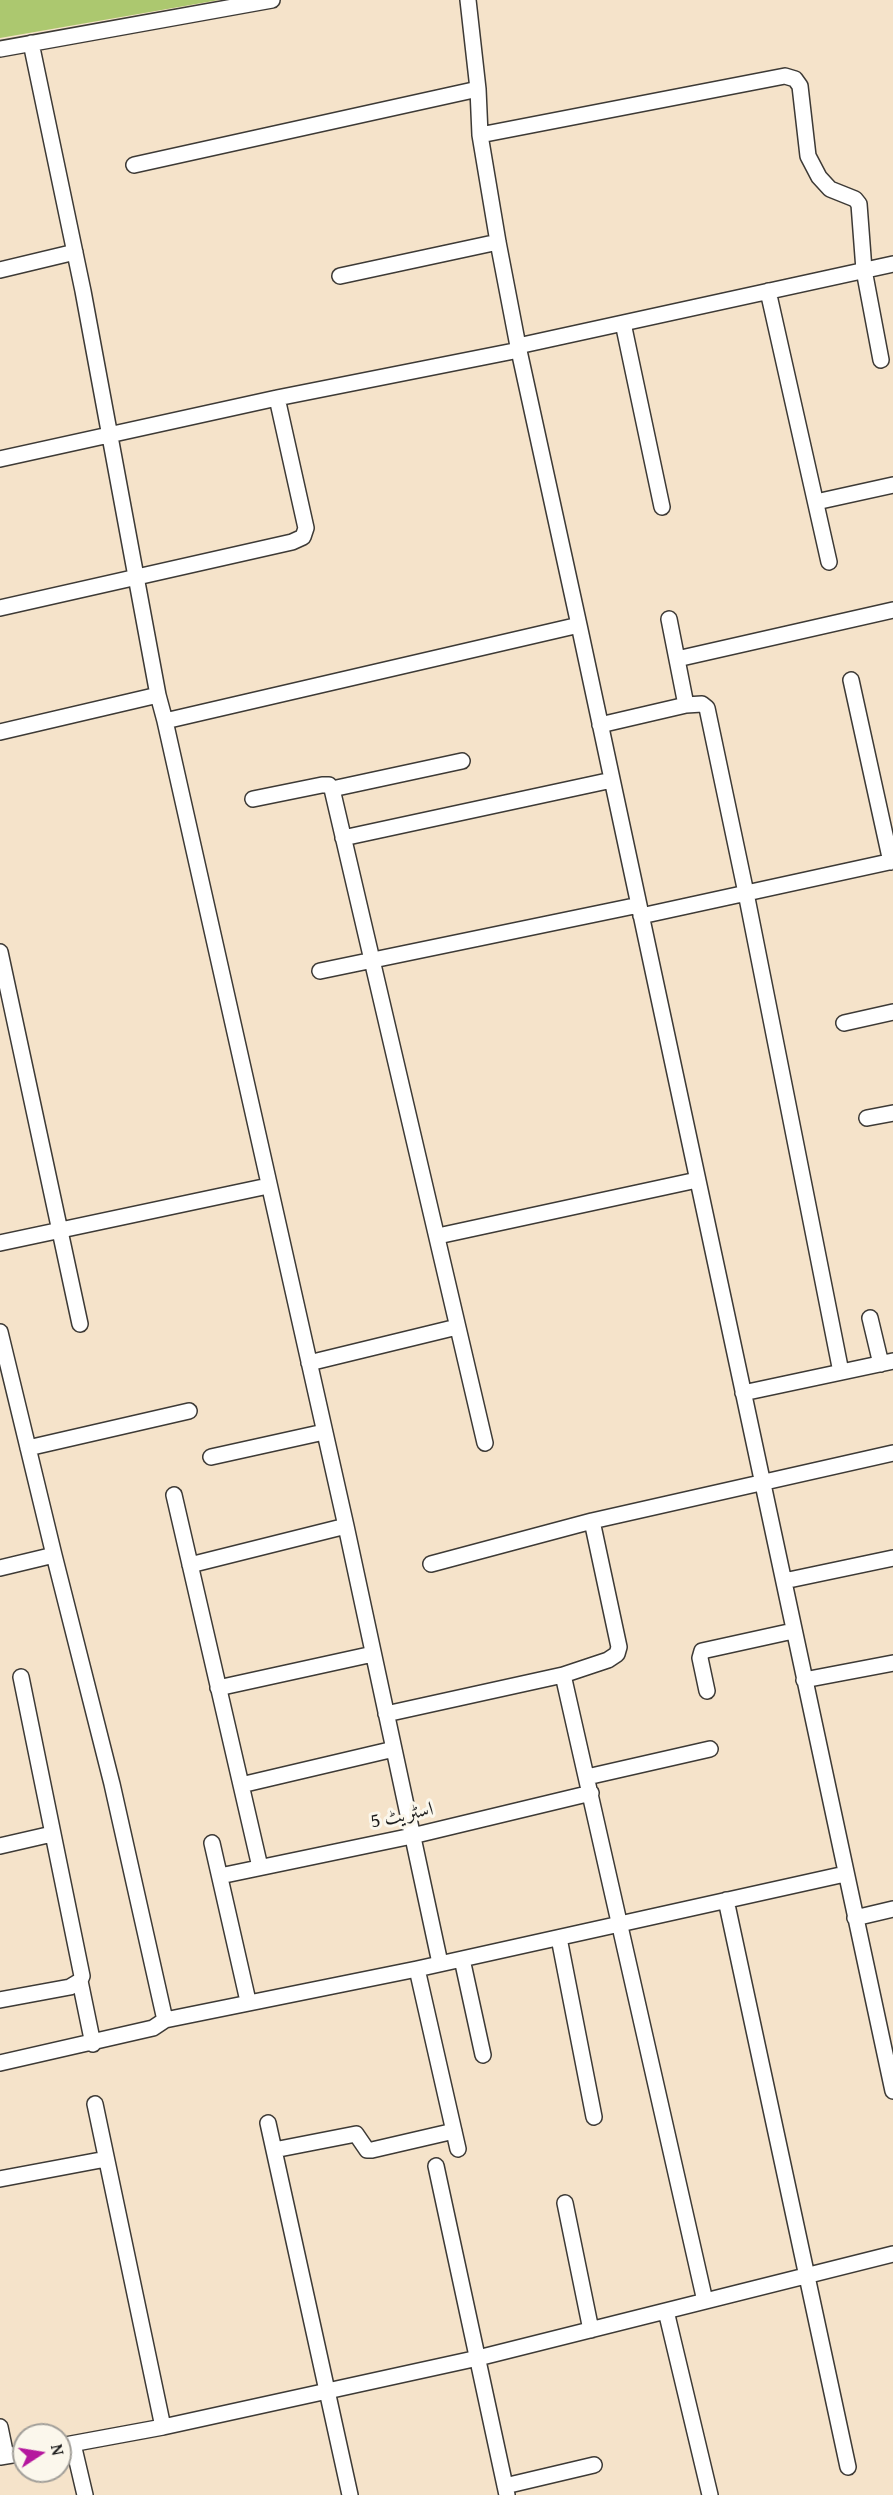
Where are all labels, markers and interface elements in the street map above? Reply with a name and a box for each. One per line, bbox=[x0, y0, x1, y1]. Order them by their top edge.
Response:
street label: اسٹریٹ 5 bbox=[368, 1798, 436, 1834]
north arrow bbox=[12, 2423, 72, 2483]
text: N bbox=[45, 2442, 70, 2457]

